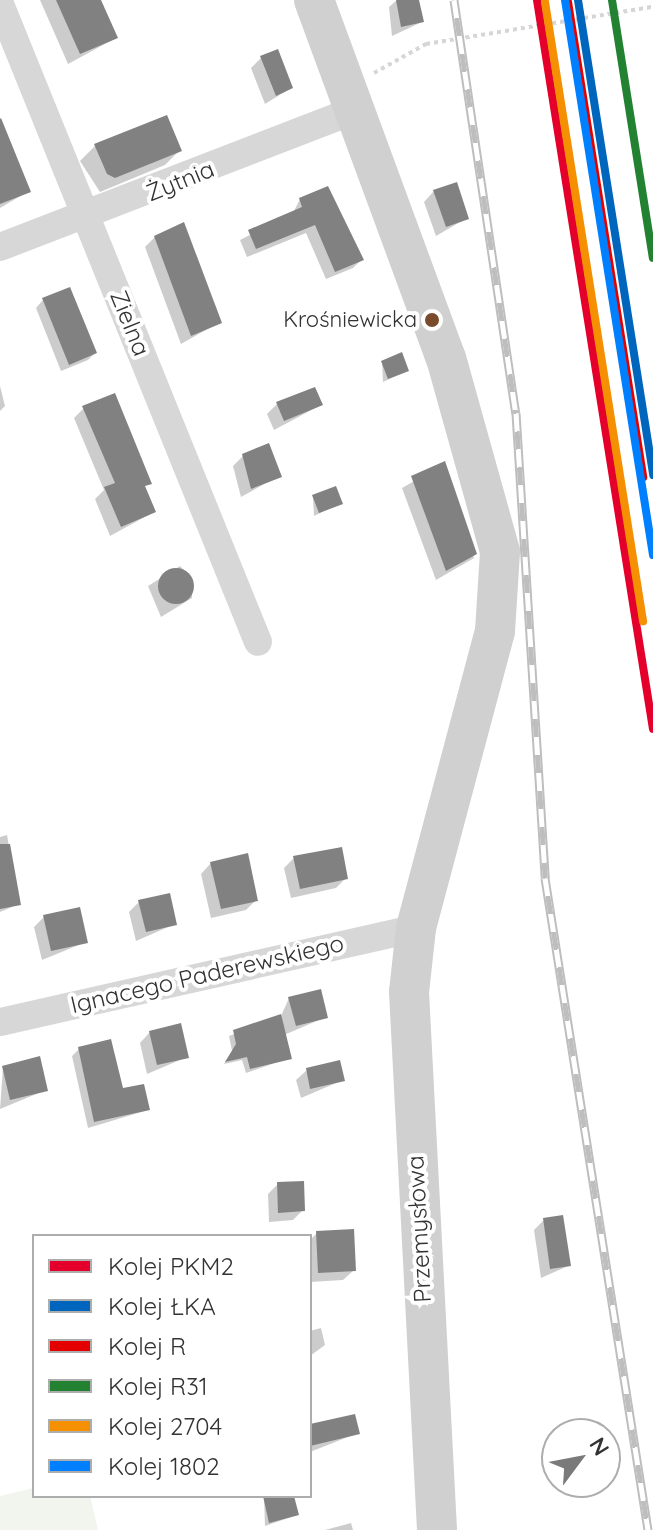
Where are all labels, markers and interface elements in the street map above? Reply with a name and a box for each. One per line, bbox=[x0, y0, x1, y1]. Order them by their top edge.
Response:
street label: Żytnia bbox=[142, 154, 218, 208]
street label: Zielna bbox=[104, 286, 156, 360]
place label: Krośniewicka bbox=[283, 307, 417, 333]
marker: Krośniewicka bbox=[424, 312, 440, 328]
street label: Ignacego Paderewskiego bbox=[68, 929, 346, 1019]
street label: Przemysłowa bbox=[401, 1155, 437, 1303]
legend bbox=[32, 1234, 312, 1498]
text: Kolej PKM2 bbox=[108, 1251, 234, 1281]
text: Kolej ŁKA bbox=[108, 1291, 216, 1321]
text: Kolej R bbox=[108, 1331, 186, 1361]
text: Kolej R31 bbox=[108, 1371, 208, 1401]
text: Kolej 2704 bbox=[108, 1411, 222, 1441]
north arrow bbox=[541, 1418, 621, 1498]
text: N bbox=[583, 1432, 616, 1461]
text: Kolej 1802 bbox=[108, 1451, 219, 1481]

